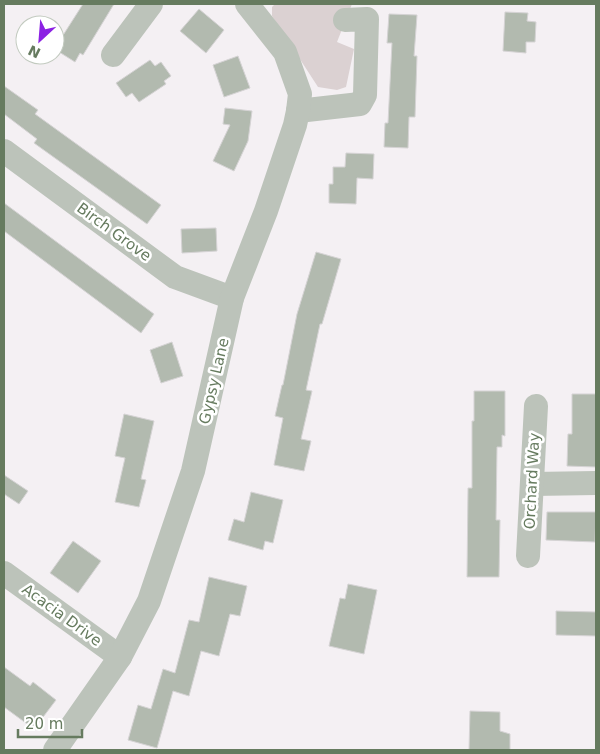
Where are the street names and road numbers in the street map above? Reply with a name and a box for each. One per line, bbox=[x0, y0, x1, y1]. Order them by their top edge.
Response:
street label: Birch Grove bbox=[73, 199, 155, 265]
street label: Gypsy Lane bbox=[195, 336, 233, 426]
street label: Orchard Way bbox=[520, 432, 544, 530]
street label: Acacia Drive bbox=[19, 580, 105, 650]

